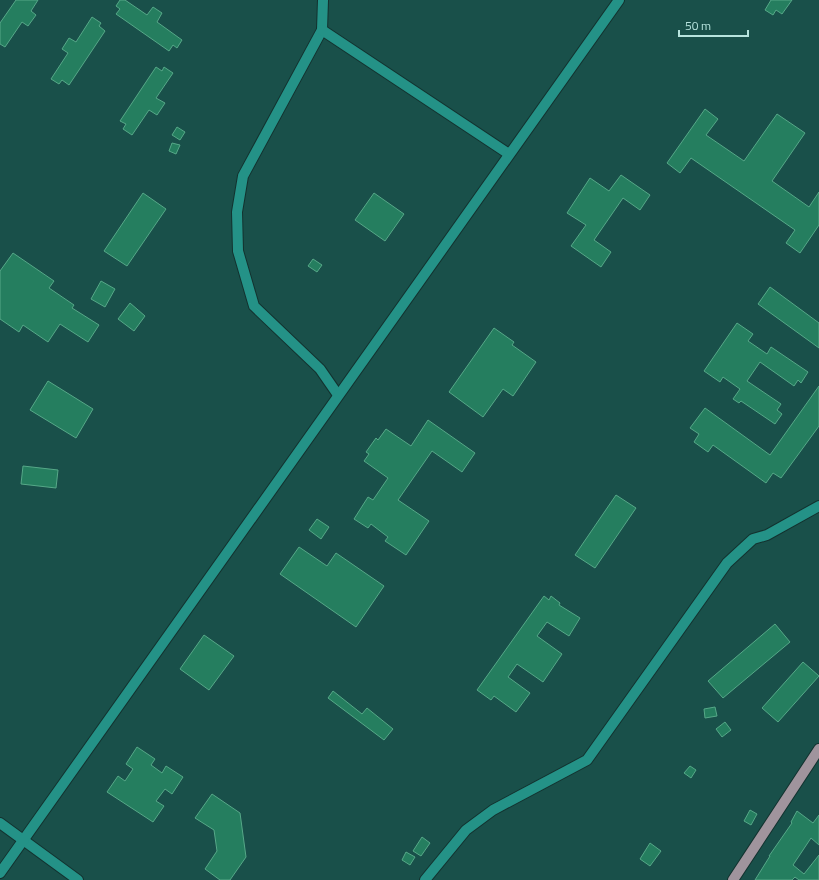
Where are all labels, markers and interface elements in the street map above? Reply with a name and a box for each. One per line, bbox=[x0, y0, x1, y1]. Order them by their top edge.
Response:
scale bar bbox=[679, 12, 748, 38]
text: 50 m bbox=[685, 16, 711, 35]

